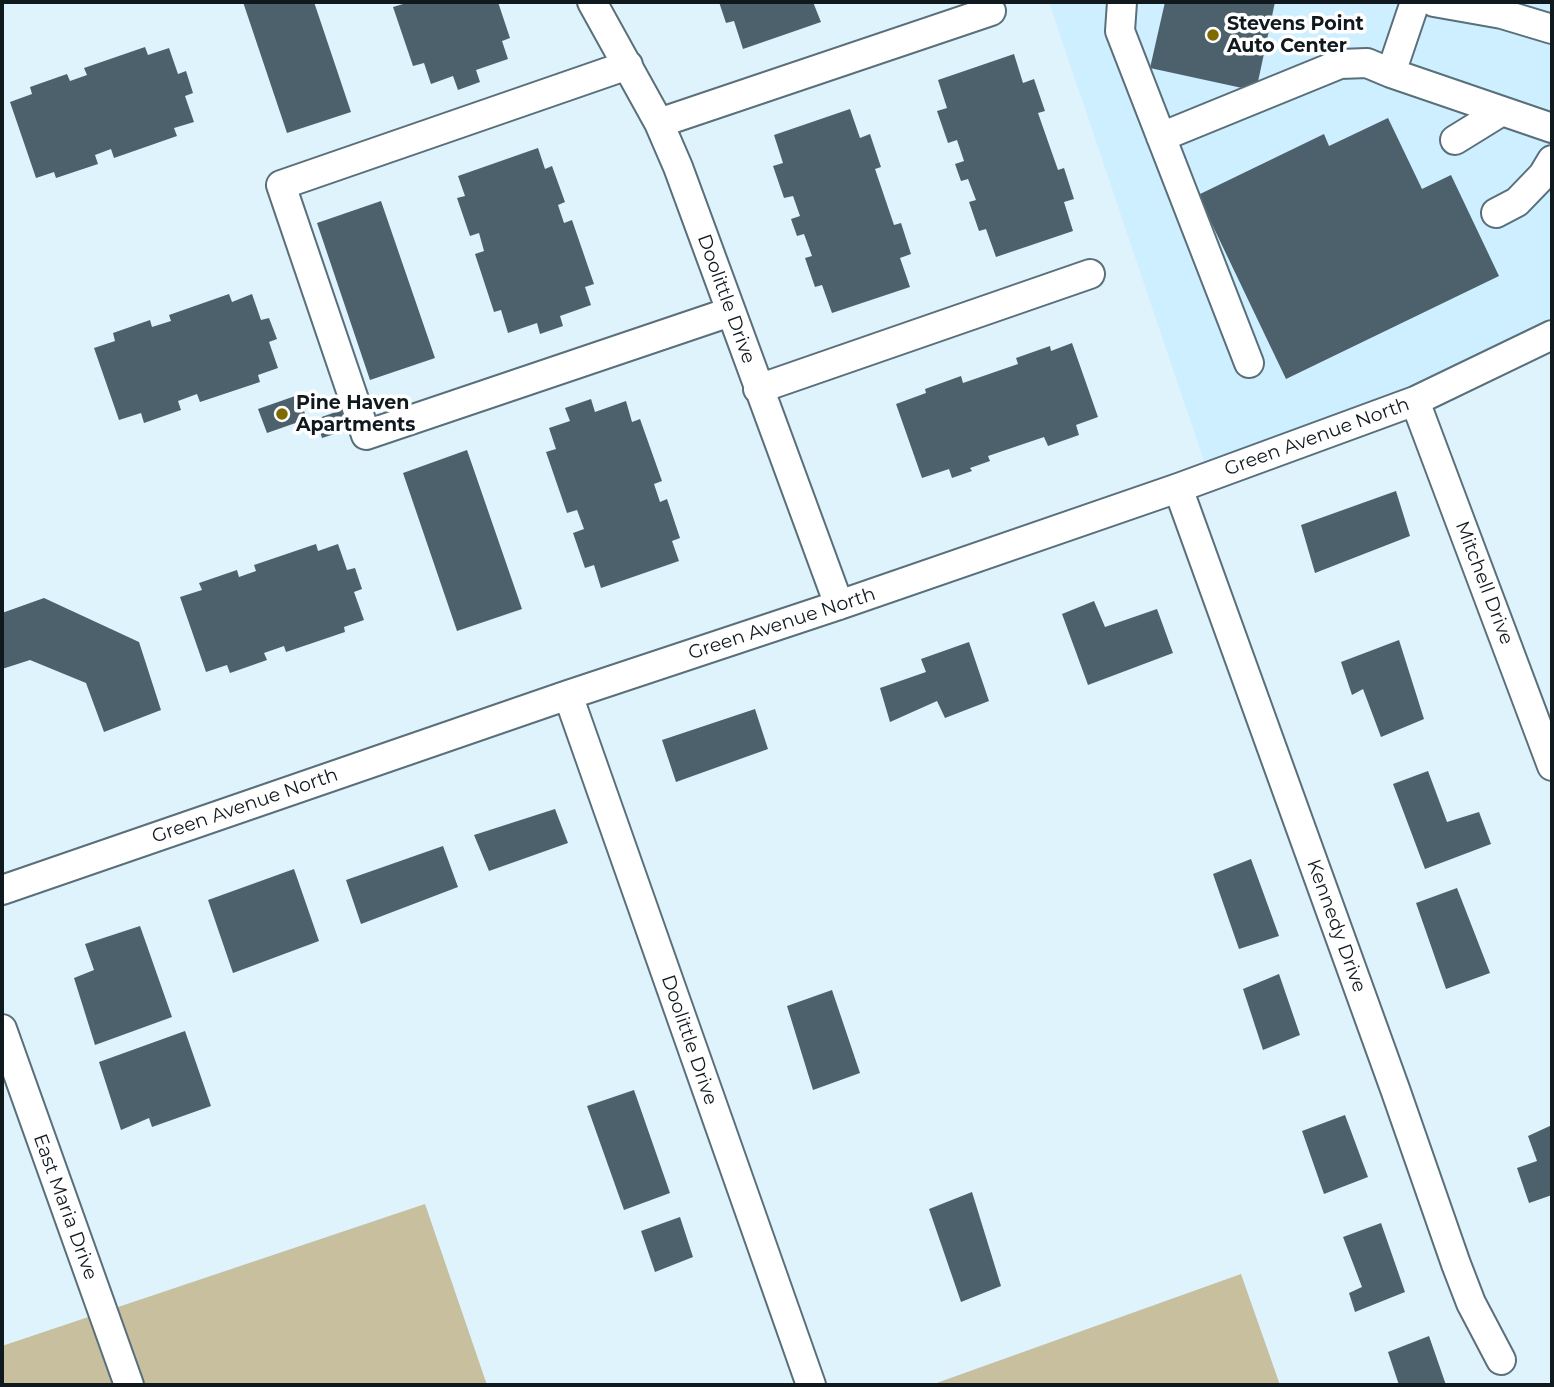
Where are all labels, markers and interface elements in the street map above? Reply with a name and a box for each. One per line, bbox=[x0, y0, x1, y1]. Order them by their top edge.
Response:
place label: Stevens Point Auto Center bbox=[1227, 13, 1364, 57]
marker: Stevens Point Auto Center bbox=[1205, 27, 1221, 43]
street label: Doolittle Drive bbox=[692, 231, 760, 367]
place label: Pine Haven Apartments bbox=[296, 392, 415, 436]
street label: Green Avenue North bbox=[1221, 393, 1413, 481]
marker: Pine Haven Apartments bbox=[274, 406, 290, 422]
street label: Mitchell Drive bbox=[1450, 518, 1518, 648]
street label: Green Avenue North bbox=[686, 583, 878, 665]
street label: Green Avenue North bbox=[149, 763, 341, 849]
street label: Kennedy Drive bbox=[1301, 857, 1371, 995]
street label: Doolittle Drive bbox=[656, 972, 722, 1108]
street label: East Maria Drive bbox=[28, 1131, 102, 1283]

